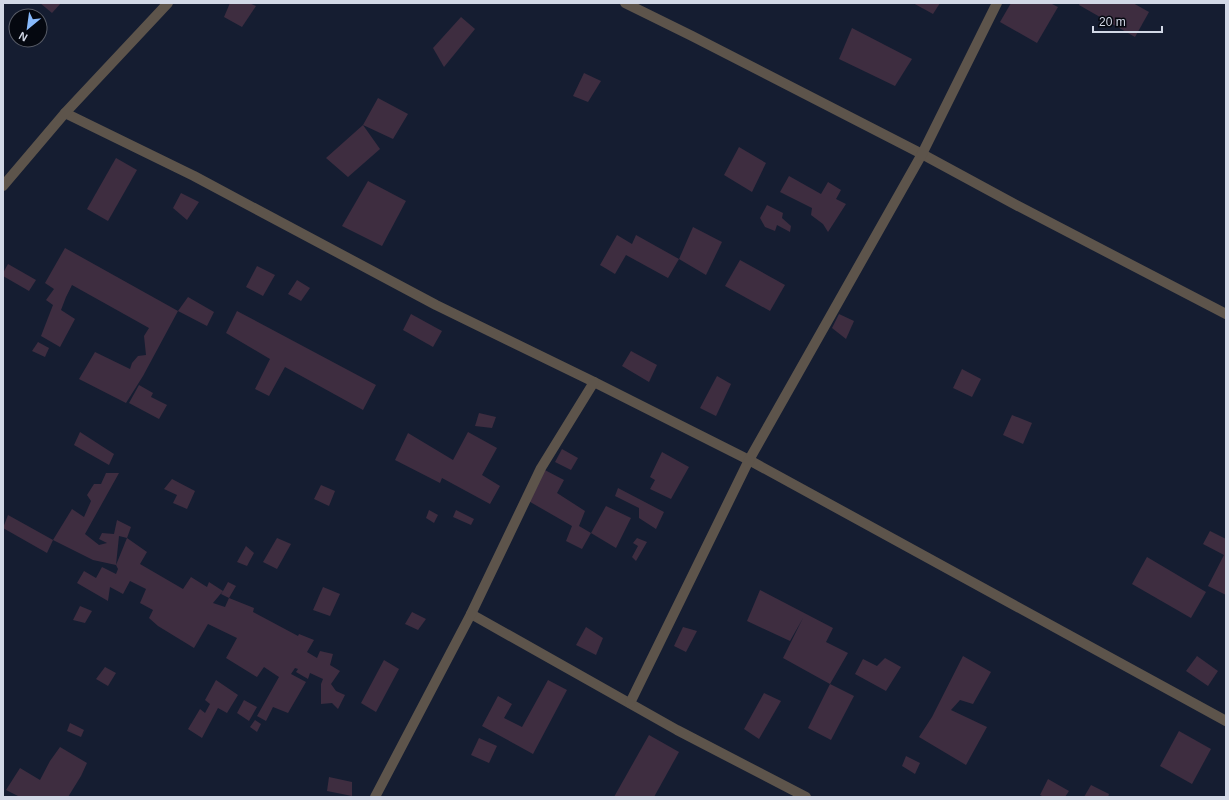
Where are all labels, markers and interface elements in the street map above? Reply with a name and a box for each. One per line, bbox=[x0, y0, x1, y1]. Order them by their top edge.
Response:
north arrow bbox=[8, 8, 48, 48]
scale bar bbox=[1093, 8, 1162, 34]
text: 20 m bbox=[1099, 15, 1126, 29]
text: N bbox=[17, 30, 30, 44]

